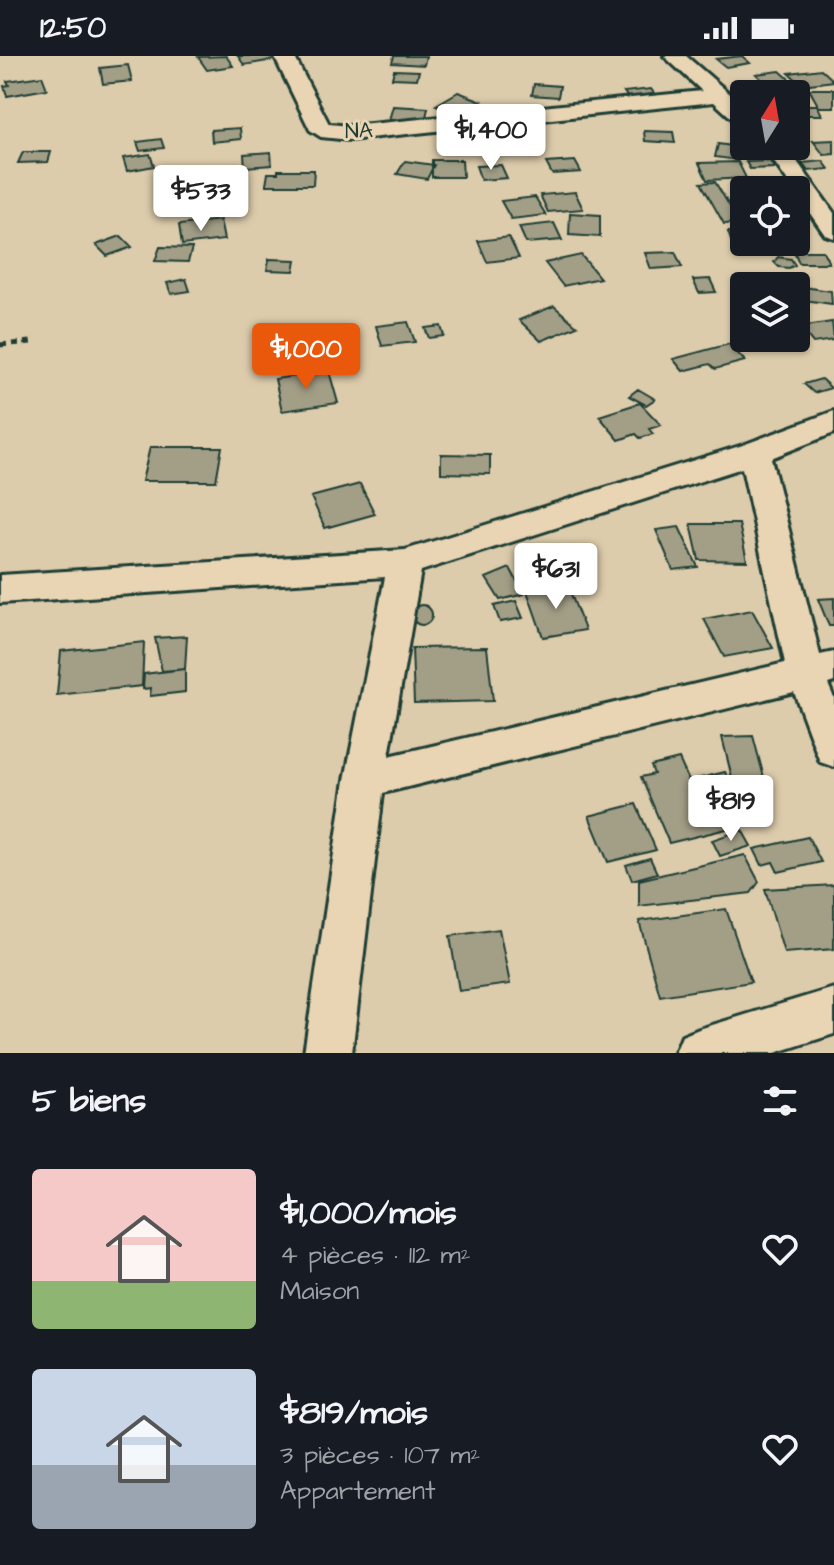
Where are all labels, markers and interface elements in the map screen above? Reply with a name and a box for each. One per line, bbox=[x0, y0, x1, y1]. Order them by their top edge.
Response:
text: 12:50 bbox=[40, 7, 106, 49]
north arrow bbox=[730, 80, 810, 160]
map controls bbox=[730, 80, 810, 352]
pin: $1,400 bbox=[426, 104, 556, 172]
text: $1,400 bbox=[455, 112, 527, 148]
street label: NA bbox=[345, 115, 373, 147]
pin: $533 bbox=[154, 165, 248, 233]
text: $533 bbox=[171, 173, 231, 209]
button: locate bbox=[730, 176, 810, 256]
button: layers bbox=[730, 272, 810, 352]
pin: $1,000 bbox=[241, 323, 371, 391]
text: $1,000 bbox=[270, 331, 342, 367]
pin: $631 bbox=[509, 543, 603, 611]
text: $631 bbox=[532, 551, 580, 587]
pin: $819 bbox=[684, 775, 778, 843]
text: $819 bbox=[706, 783, 756, 819]
text: 5 biens bbox=[32, 1077, 146, 1125]
icon: filters bbox=[758, 1079, 802, 1123]
text: $1,000/mois bbox=[280, 1189, 457, 1237]
icon: home bbox=[96, 1201, 192, 1297]
icon: heart bbox=[758, 1227, 802, 1271]
text: 4 pièces · 112 m² bbox=[280, 1237, 471, 1273]
text: Maison bbox=[280, 1273, 359, 1309]
text: $819/mois bbox=[280, 1389, 428, 1437]
icon: home bbox=[96, 1401, 192, 1497]
icon: heart bbox=[758, 1427, 802, 1471]
text: 3 pièces · 107 m² bbox=[280, 1437, 480, 1473]
text: Appartement bbox=[280, 1473, 436, 1509]

